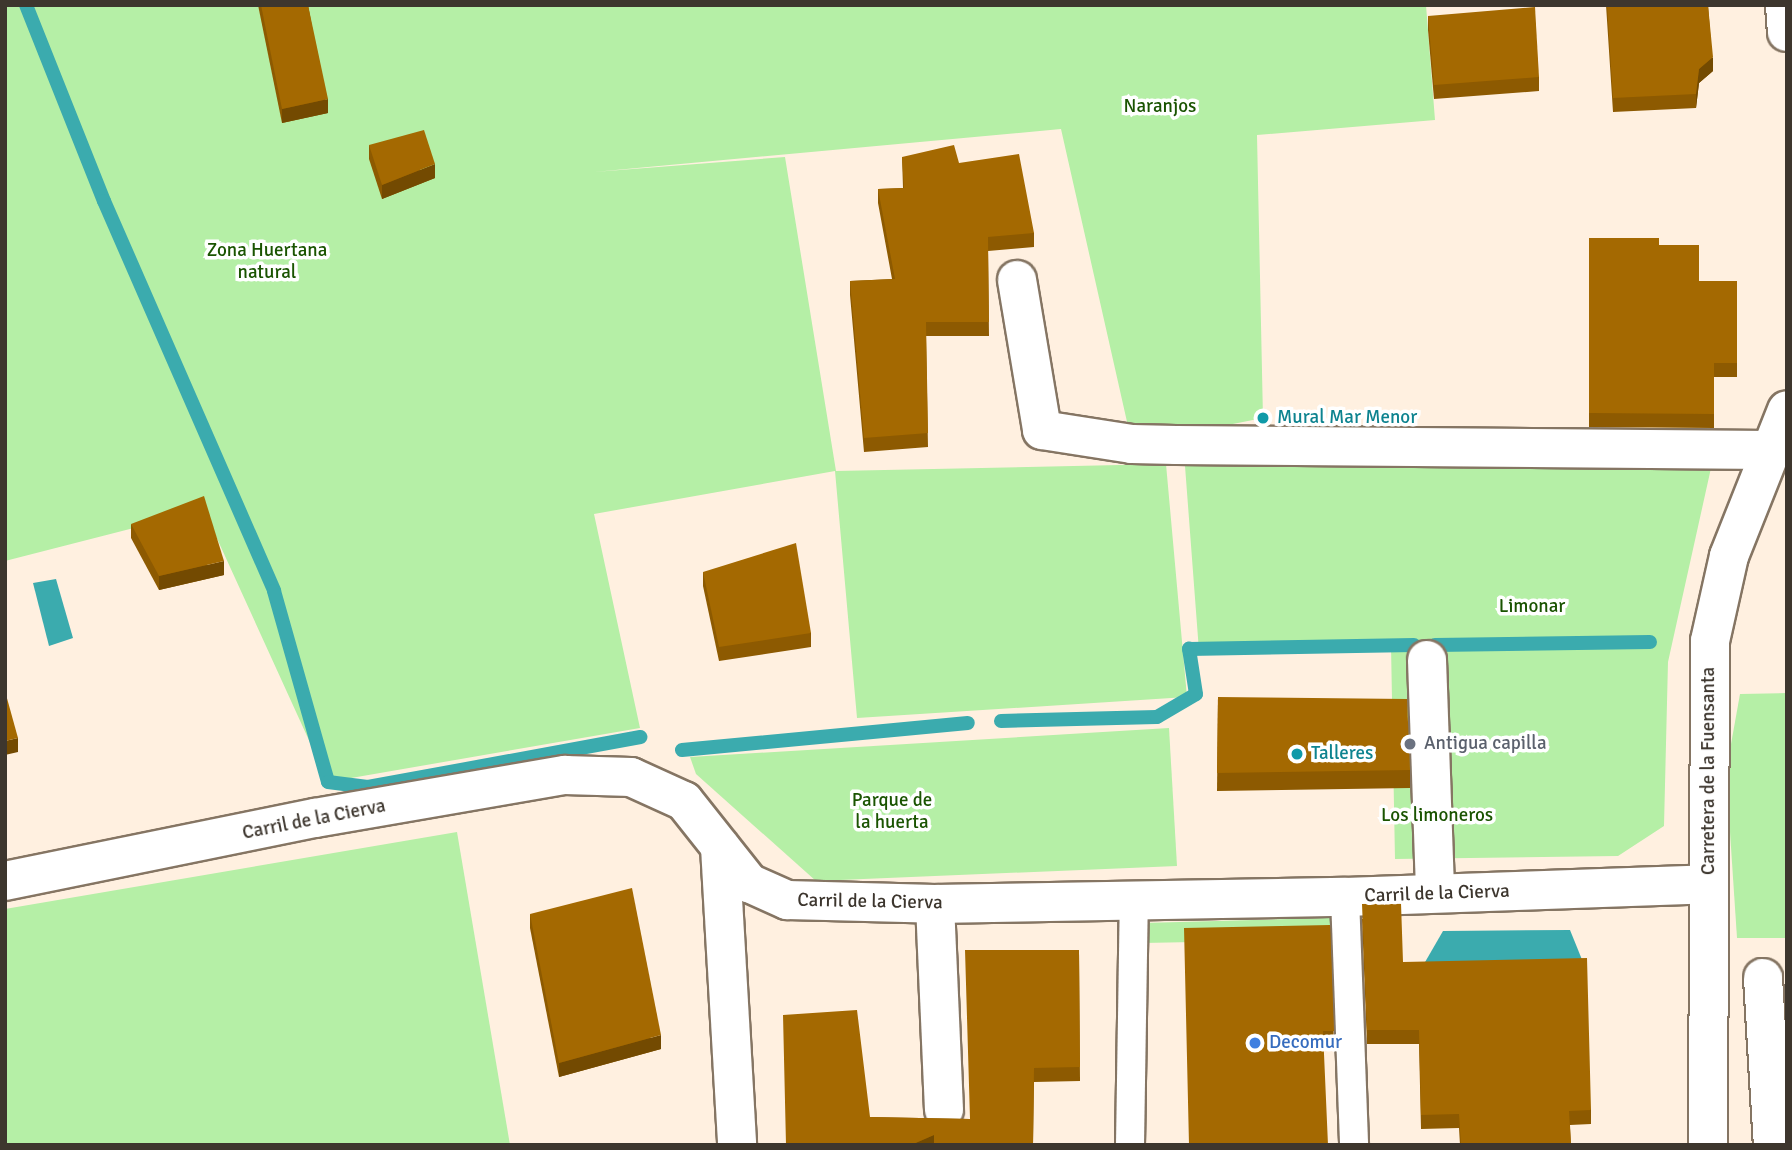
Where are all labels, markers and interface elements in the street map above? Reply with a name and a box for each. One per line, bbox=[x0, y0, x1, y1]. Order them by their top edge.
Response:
park label: Naranjos bbox=[1124, 96, 1196, 118]
park label: Zona Huertana natural bbox=[207, 240, 327, 284]
place label: Mural Mar Menor bbox=[1277, 407, 1417, 429]
marker: Mural Mar Menor bbox=[1255, 410, 1271, 426]
park label: Limonar bbox=[1499, 596, 1565, 618]
street label: Carretera de la Fuensanta bbox=[1698, 667, 1720, 875]
place label: Antigua capilla bbox=[1424, 733, 1547, 755]
marker: Antigua capilla bbox=[1402, 736, 1418, 752]
place label: Talleres bbox=[1311, 743, 1373, 765]
marker: Talleres bbox=[1289, 746, 1305, 762]
park label: Parque de la huerta bbox=[852, 790, 932, 834]
street label: Carril de la Cierva bbox=[241, 795, 387, 845]
park label: Los limoneros bbox=[1381, 805, 1493, 827]
street label: Carril de la Cierva bbox=[1364, 880, 1510, 908]
street label: Carril de la Cierva bbox=[797, 889, 943, 915]
place label: Decomur bbox=[1269, 1032, 1342, 1054]
marker: Decomur bbox=[1247, 1035, 1263, 1051]

